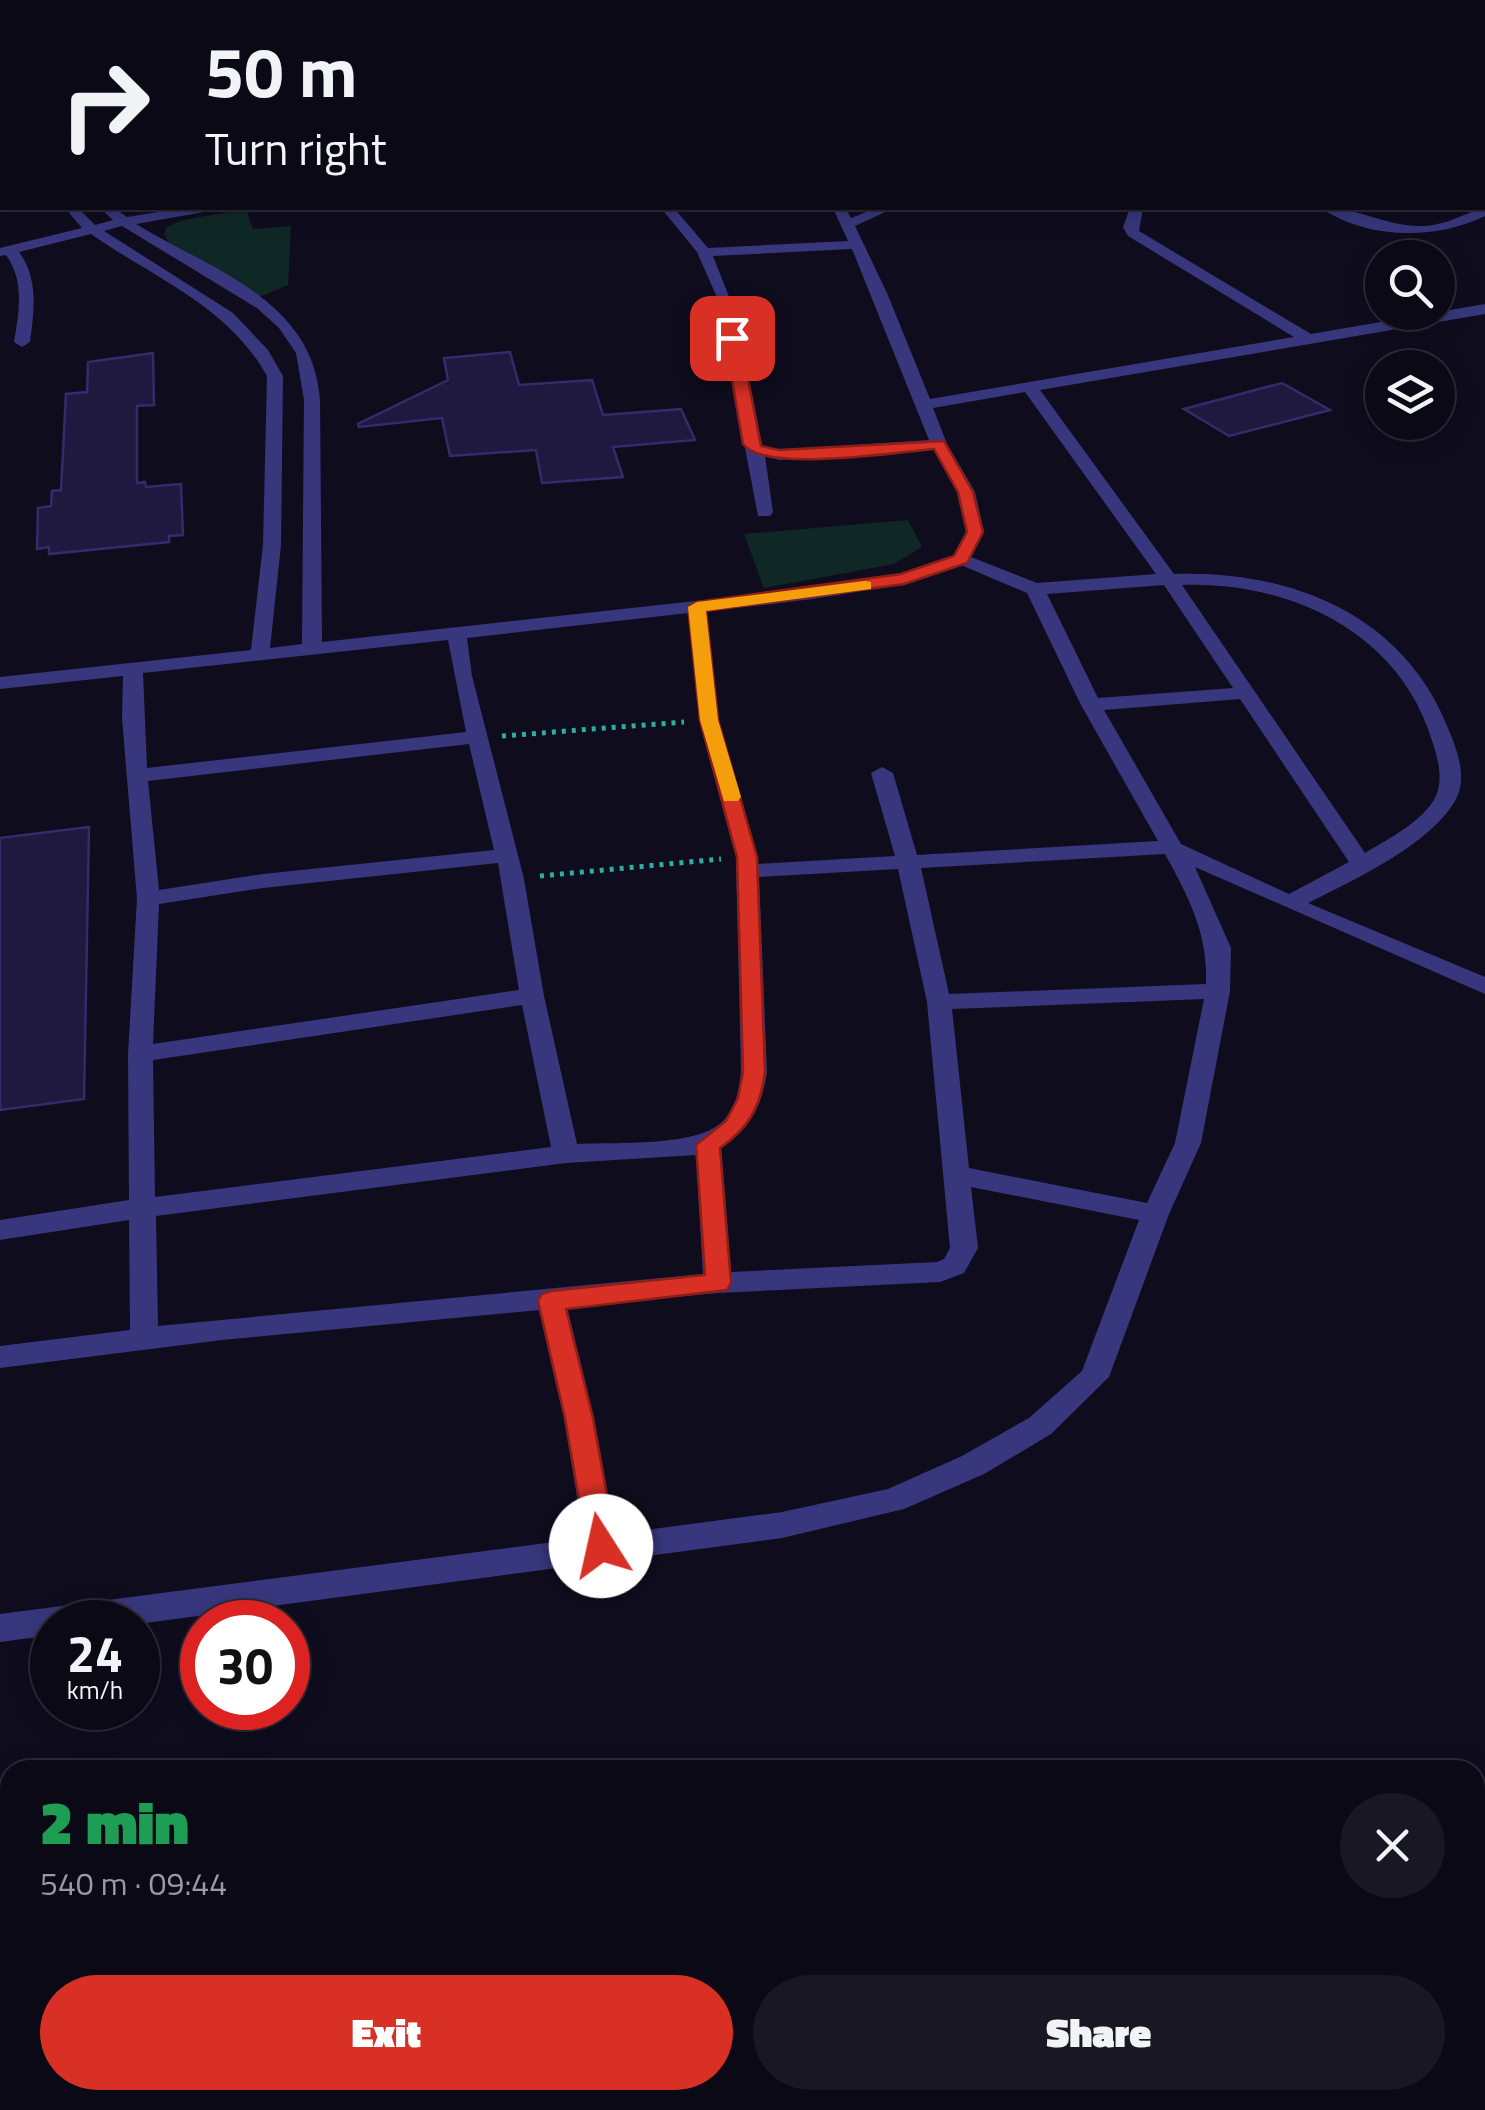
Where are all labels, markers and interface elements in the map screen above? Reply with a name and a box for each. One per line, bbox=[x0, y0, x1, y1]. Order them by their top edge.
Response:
text: 50 m bbox=[205, 18, 358, 124]
icon: right bbox=[40, 40, 170, 170]
text: Turn right bbox=[205, 114, 387, 182]
map controls bbox=[1365, 240, 1455, 440]
button: search bbox=[1365, 240, 1455, 330]
pin bbox=[690, 296, 775, 381]
icon: arrive bbox=[705, 311, 760, 366]
button: layers bbox=[1365, 350, 1455, 440]
position arrow bbox=[549, 1494, 653, 1598]
speed limit sign: 30 bbox=[180, 1600, 310, 1730]
text: 24 bbox=[67, 1615, 123, 1691]
text: km/h bbox=[67, 1671, 123, 1709]
text: 2 min bbox=[40, 1776, 189, 1867]
button: close bbox=[1340, 1793, 1445, 1898]
text: 540 m · 09:44 bbox=[40, 1859, 227, 1907]
button: Exit bbox=[40, 1975, 733, 2090]
button: Share bbox=[753, 1975, 1445, 2090]

